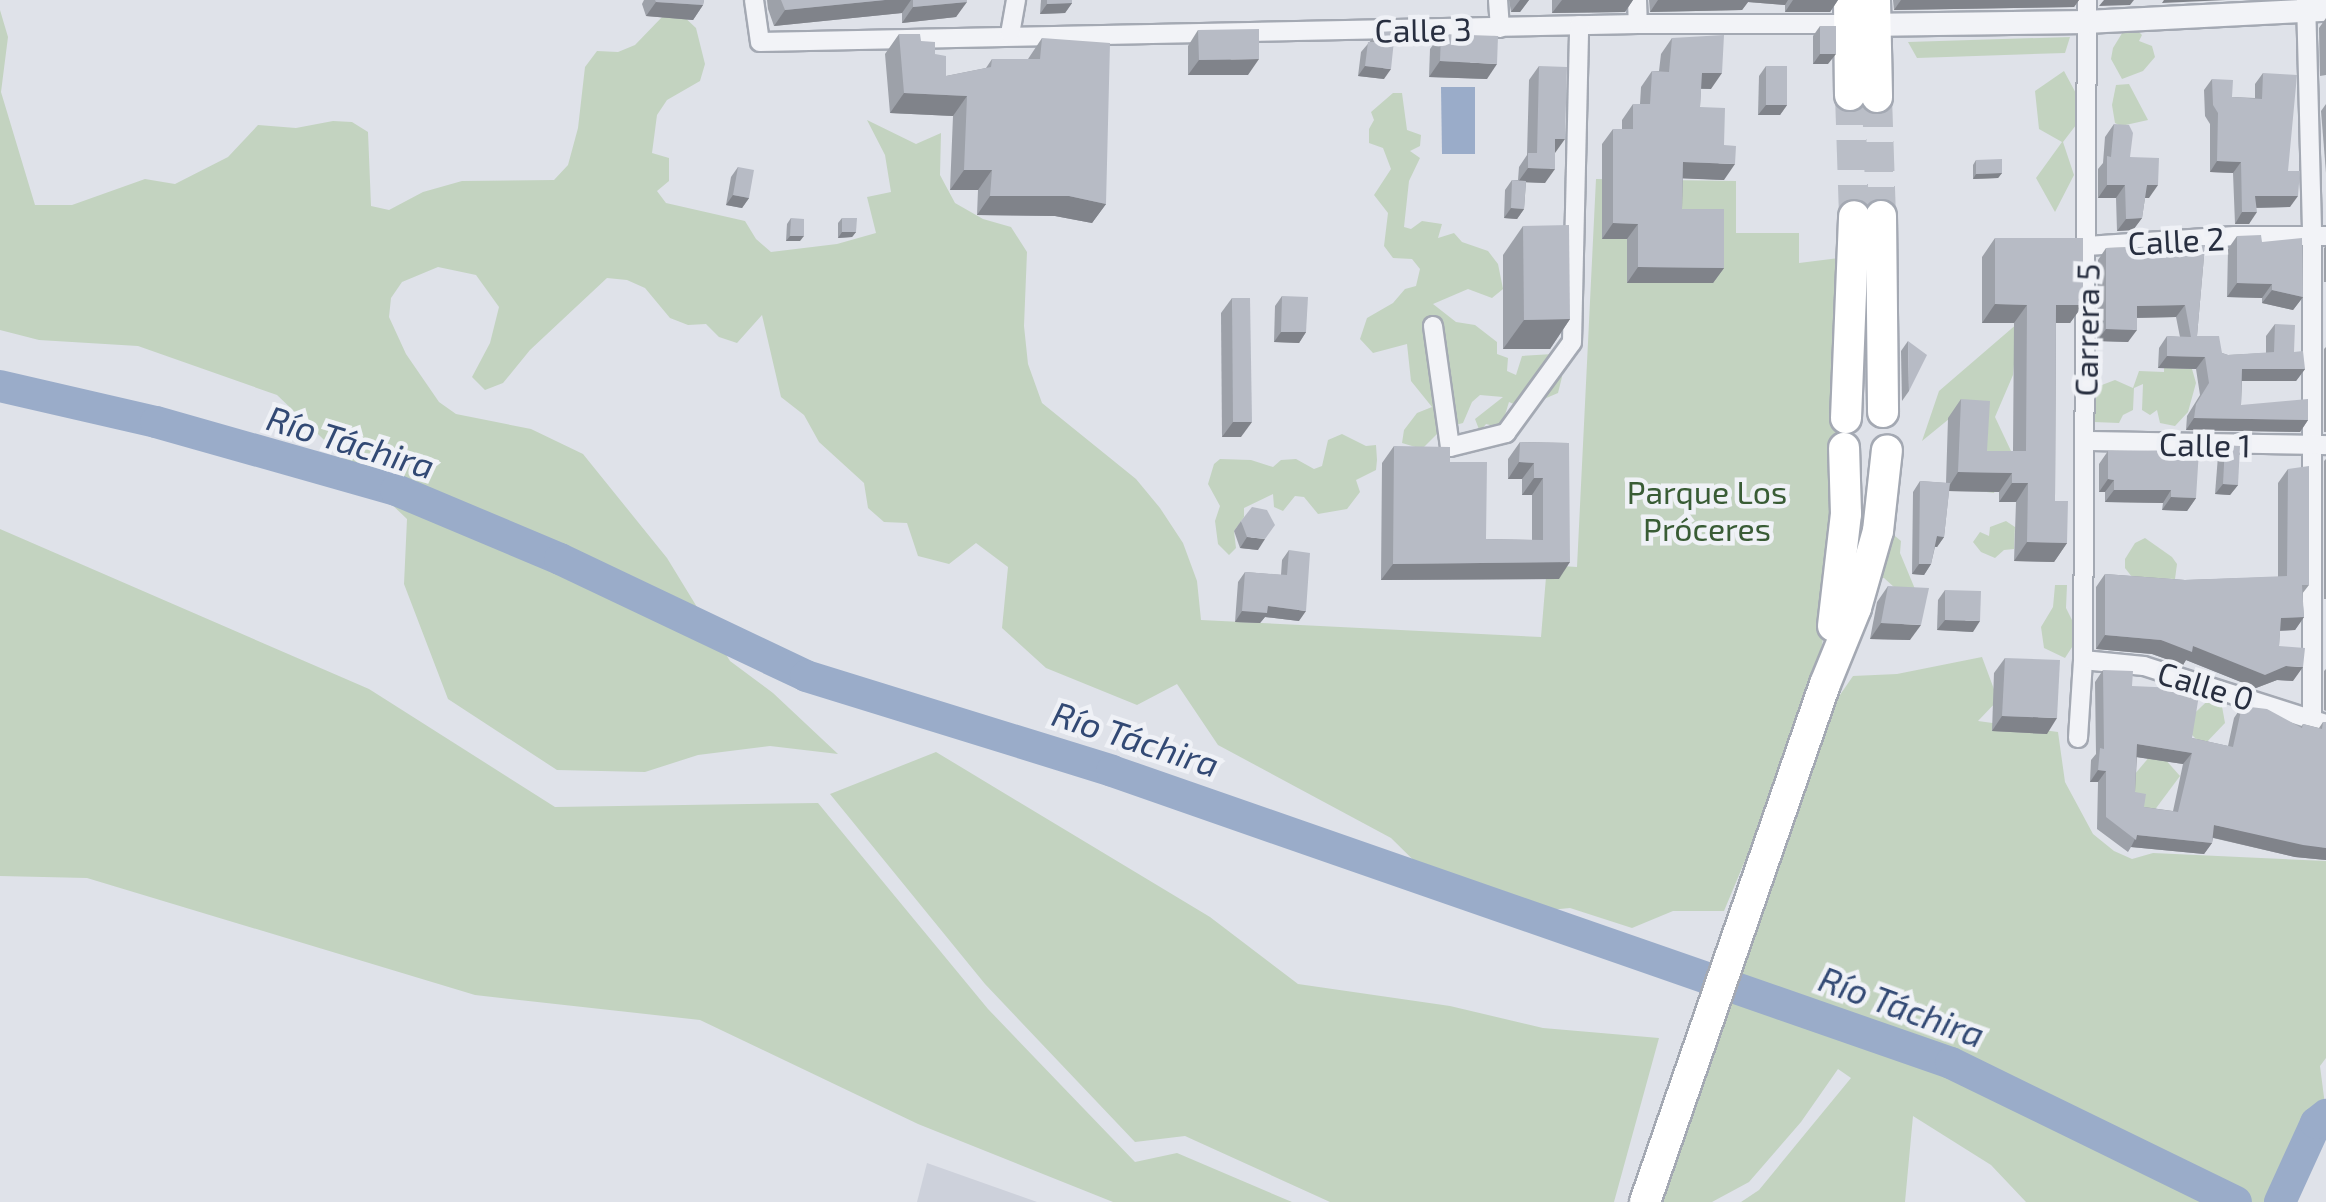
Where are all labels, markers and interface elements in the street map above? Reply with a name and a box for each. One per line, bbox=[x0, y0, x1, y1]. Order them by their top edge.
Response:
street label: Calle 3 bbox=[1374, 9, 1472, 49]
street label: Calle 2 bbox=[2127, 218, 2225, 262]
street label: Carrera 5 bbox=[2066, 263, 2106, 397]
water label: Río Táchira bbox=[262, 396, 440, 486]
street label: Calle 1 bbox=[2159, 424, 2251, 464]
park label: Parque Los Próceres bbox=[1627, 473, 1787, 548]
street label: Calle 0 bbox=[2153, 652, 2259, 718]
water label: Río Táchira bbox=[1047, 691, 1225, 785]
water label: Río Táchira bbox=[1813, 957, 1991, 1055]

